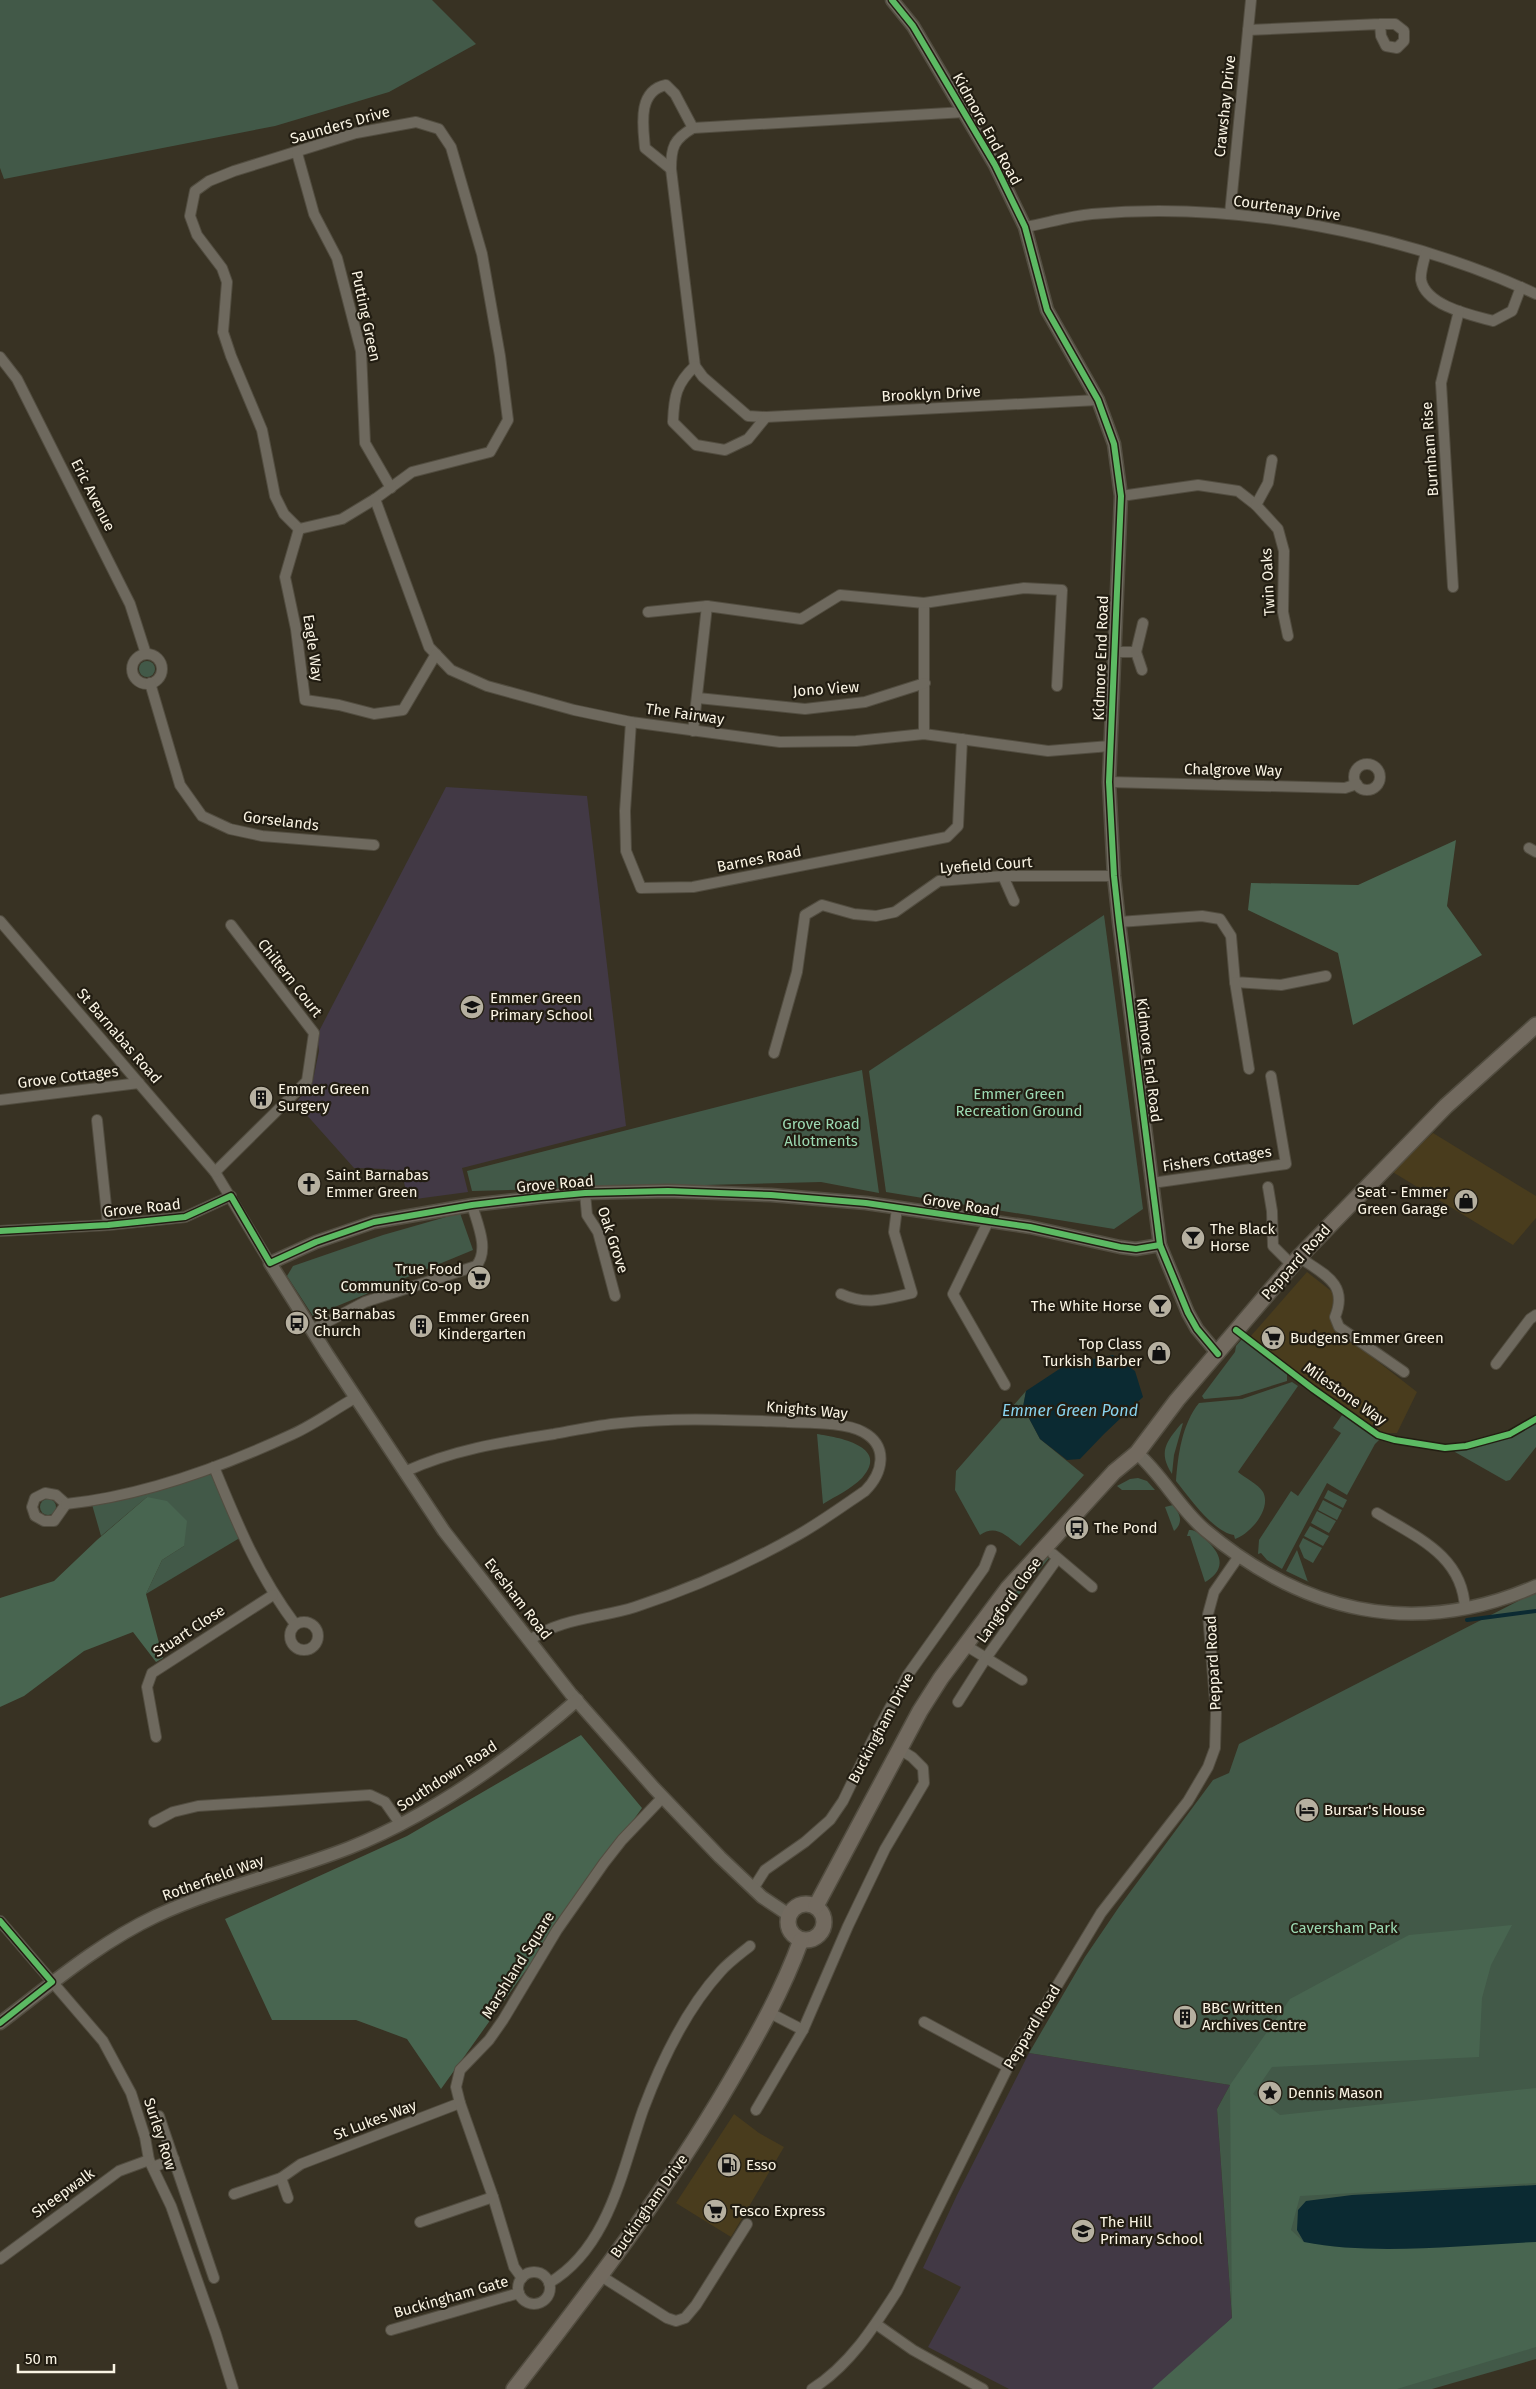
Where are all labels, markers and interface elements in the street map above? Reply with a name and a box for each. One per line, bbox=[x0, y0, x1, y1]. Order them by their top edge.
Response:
street label: Crawshay Drive bbox=[1211, 54, 1239, 158]
street label: Kidmore End Road bbox=[949, 70, 1025, 188]
street label: Saunders Drive bbox=[288, 102, 392, 148]
street label: Courtenay Drive bbox=[1232, 192, 1342, 224]
street label: Putting Green bbox=[348, 269, 384, 363]
street label: Brooklyn Drive bbox=[881, 382, 981, 406]
street label: Burnham Rise bbox=[1418, 401, 1442, 497]
street label: Eric Avenue bbox=[67, 456, 119, 534]
street label: Twin Oaks bbox=[1257, 548, 1279, 616]
street label: Kidmore End Road bbox=[1090, 595, 1112, 721]
street label: Eagle Way bbox=[299, 613, 327, 683]
street label: Jono View bbox=[792, 678, 860, 700]
street label: The Fairway bbox=[645, 700, 726, 729]
street label: Chalgrove Way bbox=[1184, 760, 1283, 780]
street label: Gorselands bbox=[242, 807, 320, 835]
street label: Barnes Road bbox=[715, 842, 803, 876]
street label: Lyefield Court bbox=[939, 853, 1033, 877]
street label: Chiltern Court bbox=[254, 935, 327, 1021]
street label: St Barnabas Road bbox=[73, 985, 165, 1087]
place label: Emmer Green Primary School bbox=[490, 989, 593, 1024]
school or university icon: Emmer Green Primary School bbox=[459, 994, 485, 1020]
street label: Kidmore End Road bbox=[1132, 997, 1166, 1123]
street label: Grove Cottages bbox=[17, 1062, 119, 1092]
place label: Emmer Green Surgery bbox=[278, 1080, 369, 1115]
building icon: Emmer Green Surgery bbox=[248, 1085, 274, 1111]
park label: Emmer Green Recreation Ground bbox=[956, 1085, 1082, 1120]
park label: Grove Road Allotments bbox=[782, 1115, 860, 1150]
street label: Fishers Cottages bbox=[1161, 1142, 1273, 1176]
place label: Saint Barnabas Emmer Green bbox=[326, 1166, 429, 1201]
church icon: Saint Barnabas Emmer Green bbox=[296, 1171, 322, 1197]
street label: Grove Road bbox=[516, 1172, 594, 1196]
place label: Seat - Emmer Green Garage bbox=[1357, 1183, 1448, 1218]
shop icon: Seat - Emmer Green Garage bbox=[1453, 1188, 1479, 1214]
street label: Grove Road bbox=[921, 1190, 1001, 1220]
street label: Grove Road bbox=[102, 1195, 182, 1221]
street label: Oak Grove bbox=[594, 1204, 632, 1276]
place label: The Black Horse bbox=[1210, 1220, 1275, 1255]
street label: Peppard Road bbox=[1257, 1221, 1335, 1303]
bar icon: The Black Horse bbox=[1180, 1225, 1206, 1251]
place label: True Food Community Co-op bbox=[340, 1260, 462, 1295]
supermarket icon: True Food Community Co-op bbox=[466, 1265, 492, 1291]
bar icon: The White Horse bbox=[1147, 1293, 1173, 1319]
place label: The White Horse bbox=[1031, 1297, 1142, 1315]
place label: St Barnabas Church bbox=[314, 1305, 395, 1340]
place label: Emmer Green Kindergarten bbox=[438, 1308, 529, 1343]
bus stop icon: St Barnabas Church bbox=[284, 1310, 310, 1336]
building icon: Emmer Green Kindergarten bbox=[408, 1313, 434, 1339]
supermarket icon: Budgens Emmer Green bbox=[1260, 1325, 1286, 1351]
place label: Budgens Emmer Green bbox=[1290, 1329, 1444, 1347]
place label: Top Class Turkish Barber bbox=[1043, 1335, 1142, 1370]
shop icon: Top Class Turkish Barber bbox=[1146, 1340, 1172, 1366]
street label: Milestone Way bbox=[1300, 1359, 1391, 1430]
street label: Knights Way bbox=[765, 1397, 849, 1423]
water label: Emmer Green Pond bbox=[1002, 1401, 1138, 1420]
bus stop icon: The Pond bbox=[1064, 1515, 1090, 1541]
place label: The Pond bbox=[1094, 1519, 1157, 1537]
street label: Langford Close bbox=[973, 1554, 1045, 1646]
street label: Evesham Road bbox=[481, 1555, 555, 1643]
street label: Stuart Close bbox=[150, 1601, 228, 1661]
street label: Peppard Road bbox=[1202, 1615, 1224, 1711]
street label: Buckingham Drive bbox=[844, 1670, 918, 1786]
street label: Southdown Road bbox=[394, 1737, 500, 1815]
hotel icon: Bursar's House bbox=[1294, 1797, 1320, 1823]
place label: Bursar's House bbox=[1324, 1801, 1425, 1819]
street label: Rotherfield Way bbox=[160, 1851, 267, 1905]
street label: Marshland Square bbox=[478, 1908, 558, 2022]
park label: Caversham Park bbox=[1290, 1919, 1398, 1937]
street label: Peppard Road bbox=[1000, 1982, 1064, 2072]
place label: BBC Written Archives Centre bbox=[1202, 1999, 1307, 2034]
building icon: BBC Written Archives Centre bbox=[1172, 2004, 1198, 2030]
place icon: Dennis Mason bbox=[1257, 2080, 1283, 2106]
place label: Dennis Mason bbox=[1288, 2084, 1383, 2102]
street label: Surley Row bbox=[140, 2096, 180, 2173]
street label: St Lukes Way bbox=[331, 2096, 420, 2144]
street label: Buckingham Drive bbox=[607, 2151, 691, 2261]
fuel station icon: Esso bbox=[716, 2152, 742, 2178]
place label: Esso bbox=[746, 2156, 777, 2174]
street label: Sheepwalk bbox=[28, 2164, 98, 2222]
supermarket icon: Tesco Express bbox=[702, 2198, 728, 2224]
place label: Tesco Express bbox=[732, 2202, 825, 2220]
place label: The Hill Primary School bbox=[1100, 2213, 1203, 2248]
school or university icon: The Hill Primary School bbox=[1070, 2218, 1096, 2244]
street label: Buckingham Gate bbox=[392, 2272, 510, 2322]
scale bar bbox=[18, 2342, 114, 2374]
text: 50 m bbox=[25, 2350, 58, 2368]

